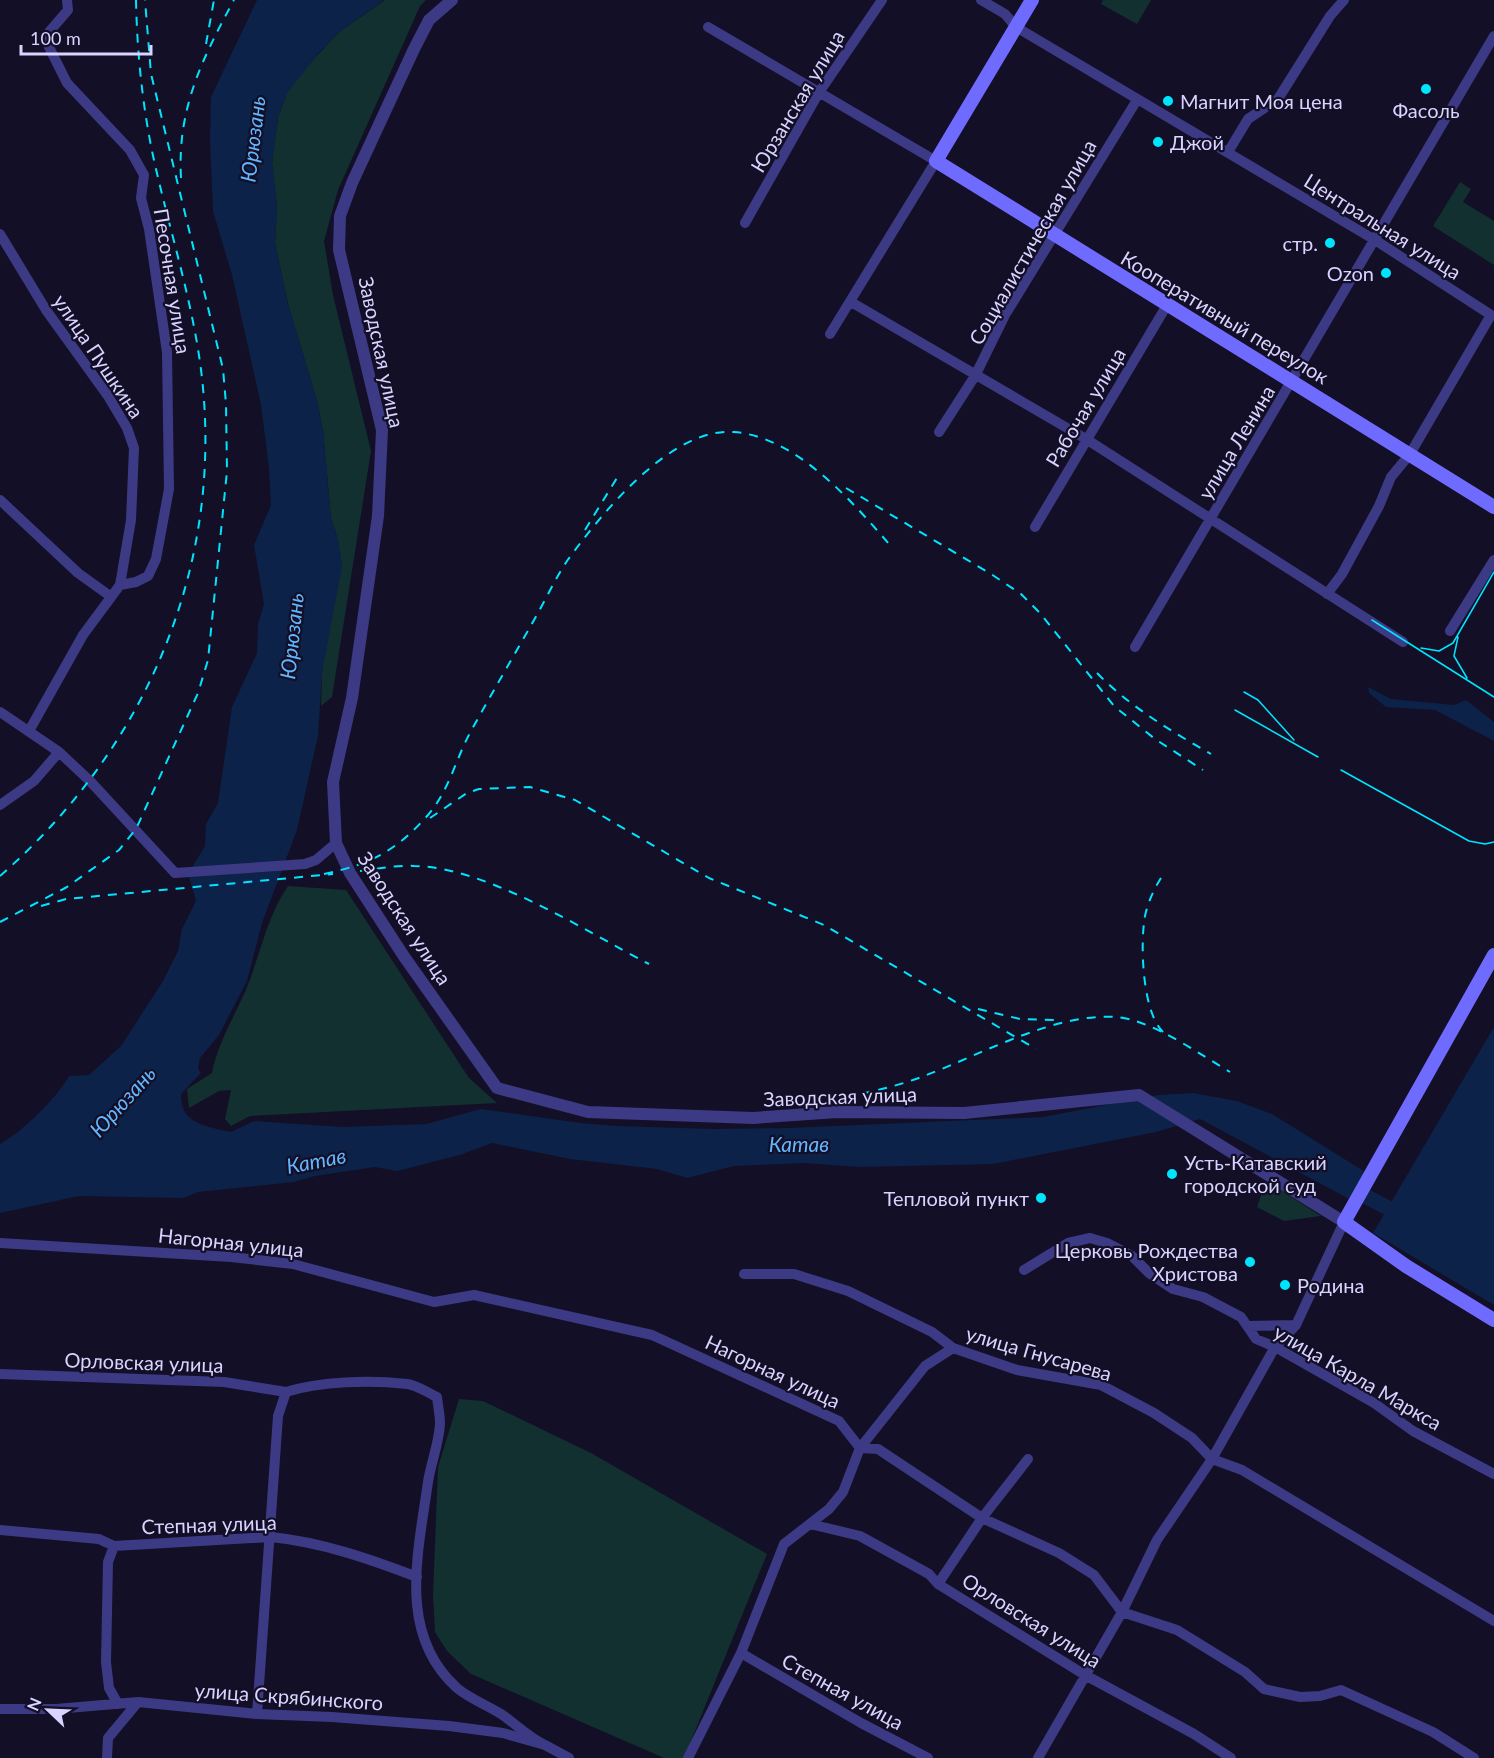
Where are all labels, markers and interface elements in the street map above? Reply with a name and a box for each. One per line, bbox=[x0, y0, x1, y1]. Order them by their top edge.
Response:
scale bar bbox=[21, 18, 152, 56]
street label: Юрзанская улица bbox=[745, 26, 849, 176]
text: 100 m bbox=[30, 27, 81, 49]
marker: Фасоль bbox=[1419, 82, 1433, 96]
place label: Магнит Моя цена bbox=[1180, 89, 1343, 113]
marker: Магнит Моя цена bbox=[1161, 94, 1175, 108]
water label: Юрюзань bbox=[234, 95, 270, 183]
place label: Фасоль bbox=[1393, 98, 1460, 122]
place label: Джой bbox=[1170, 130, 1224, 154]
street label: Социалистическая улица bbox=[963, 135, 1101, 349]
marker: Джой bbox=[1151, 135, 1165, 149]
street label: Центральная улица bbox=[1300, 168, 1466, 284]
street label: Песочная улица bbox=[150, 207, 196, 355]
place label: стр. bbox=[1282, 231, 1318, 255]
marker: стр. bbox=[1323, 236, 1337, 250]
street label: Кооперативный переулок bbox=[1117, 245, 1334, 389]
place label: Ozon bbox=[1327, 261, 1374, 285]
marker: Ozon bbox=[1379, 266, 1393, 280]
street label: Заводская улица bbox=[354, 274, 410, 430]
street label: улица Пушкина bbox=[49, 290, 149, 422]
street label: Рабочая улица bbox=[1040, 343, 1130, 471]
street label: улица Ленина bbox=[1193, 381, 1279, 503]
water label: Юрюзань bbox=[274, 592, 308, 680]
street label: Заводская улица bbox=[353, 847, 457, 989]
water label: Юрюзань bbox=[84, 1060, 160, 1142]
street label: Заводская улица bbox=[763, 1081, 917, 1111]
water label: Катав bbox=[769, 1131, 829, 1156]
water label: Катав bbox=[284, 1142, 348, 1178]
place label: Усть-Катавский городской суд bbox=[1184, 1150, 1327, 1197]
marker: Усть-Катавский городской суд bbox=[1165, 1167, 1179, 1181]
place label: Тепловой пункт bbox=[884, 1186, 1029, 1210]
marker: Тепловой пункт bbox=[1034, 1191, 1048, 1205]
street label: Нагорная улица bbox=[157, 1222, 305, 1262]
place label: Церковь Рождества Христова bbox=[1055, 1238, 1238, 1285]
marker: Церковь Рождества Христова bbox=[1243, 1255, 1257, 1269]
place label: Родина bbox=[1297, 1273, 1365, 1297]
marker: Родина bbox=[1278, 1278, 1292, 1292]
street label: улица Карла Маркса bbox=[1270, 1319, 1446, 1435]
street label: улица Гнусарева bbox=[963, 1321, 1115, 1385]
street label: Нагорная улица bbox=[702, 1329, 844, 1413]
street label: Орловская улица bbox=[64, 1347, 224, 1377]
street label: Степная улица bbox=[141, 1510, 277, 1538]
street label: Орловская улица bbox=[958, 1568, 1106, 1672]
street label: Степная улица bbox=[778, 1648, 908, 1734]
street label: улица Скрябинского bbox=[194, 1677, 384, 1715]
north arrow bbox=[18, 1680, 78, 1740]
text: N bbox=[23, 1695, 45, 1713]

